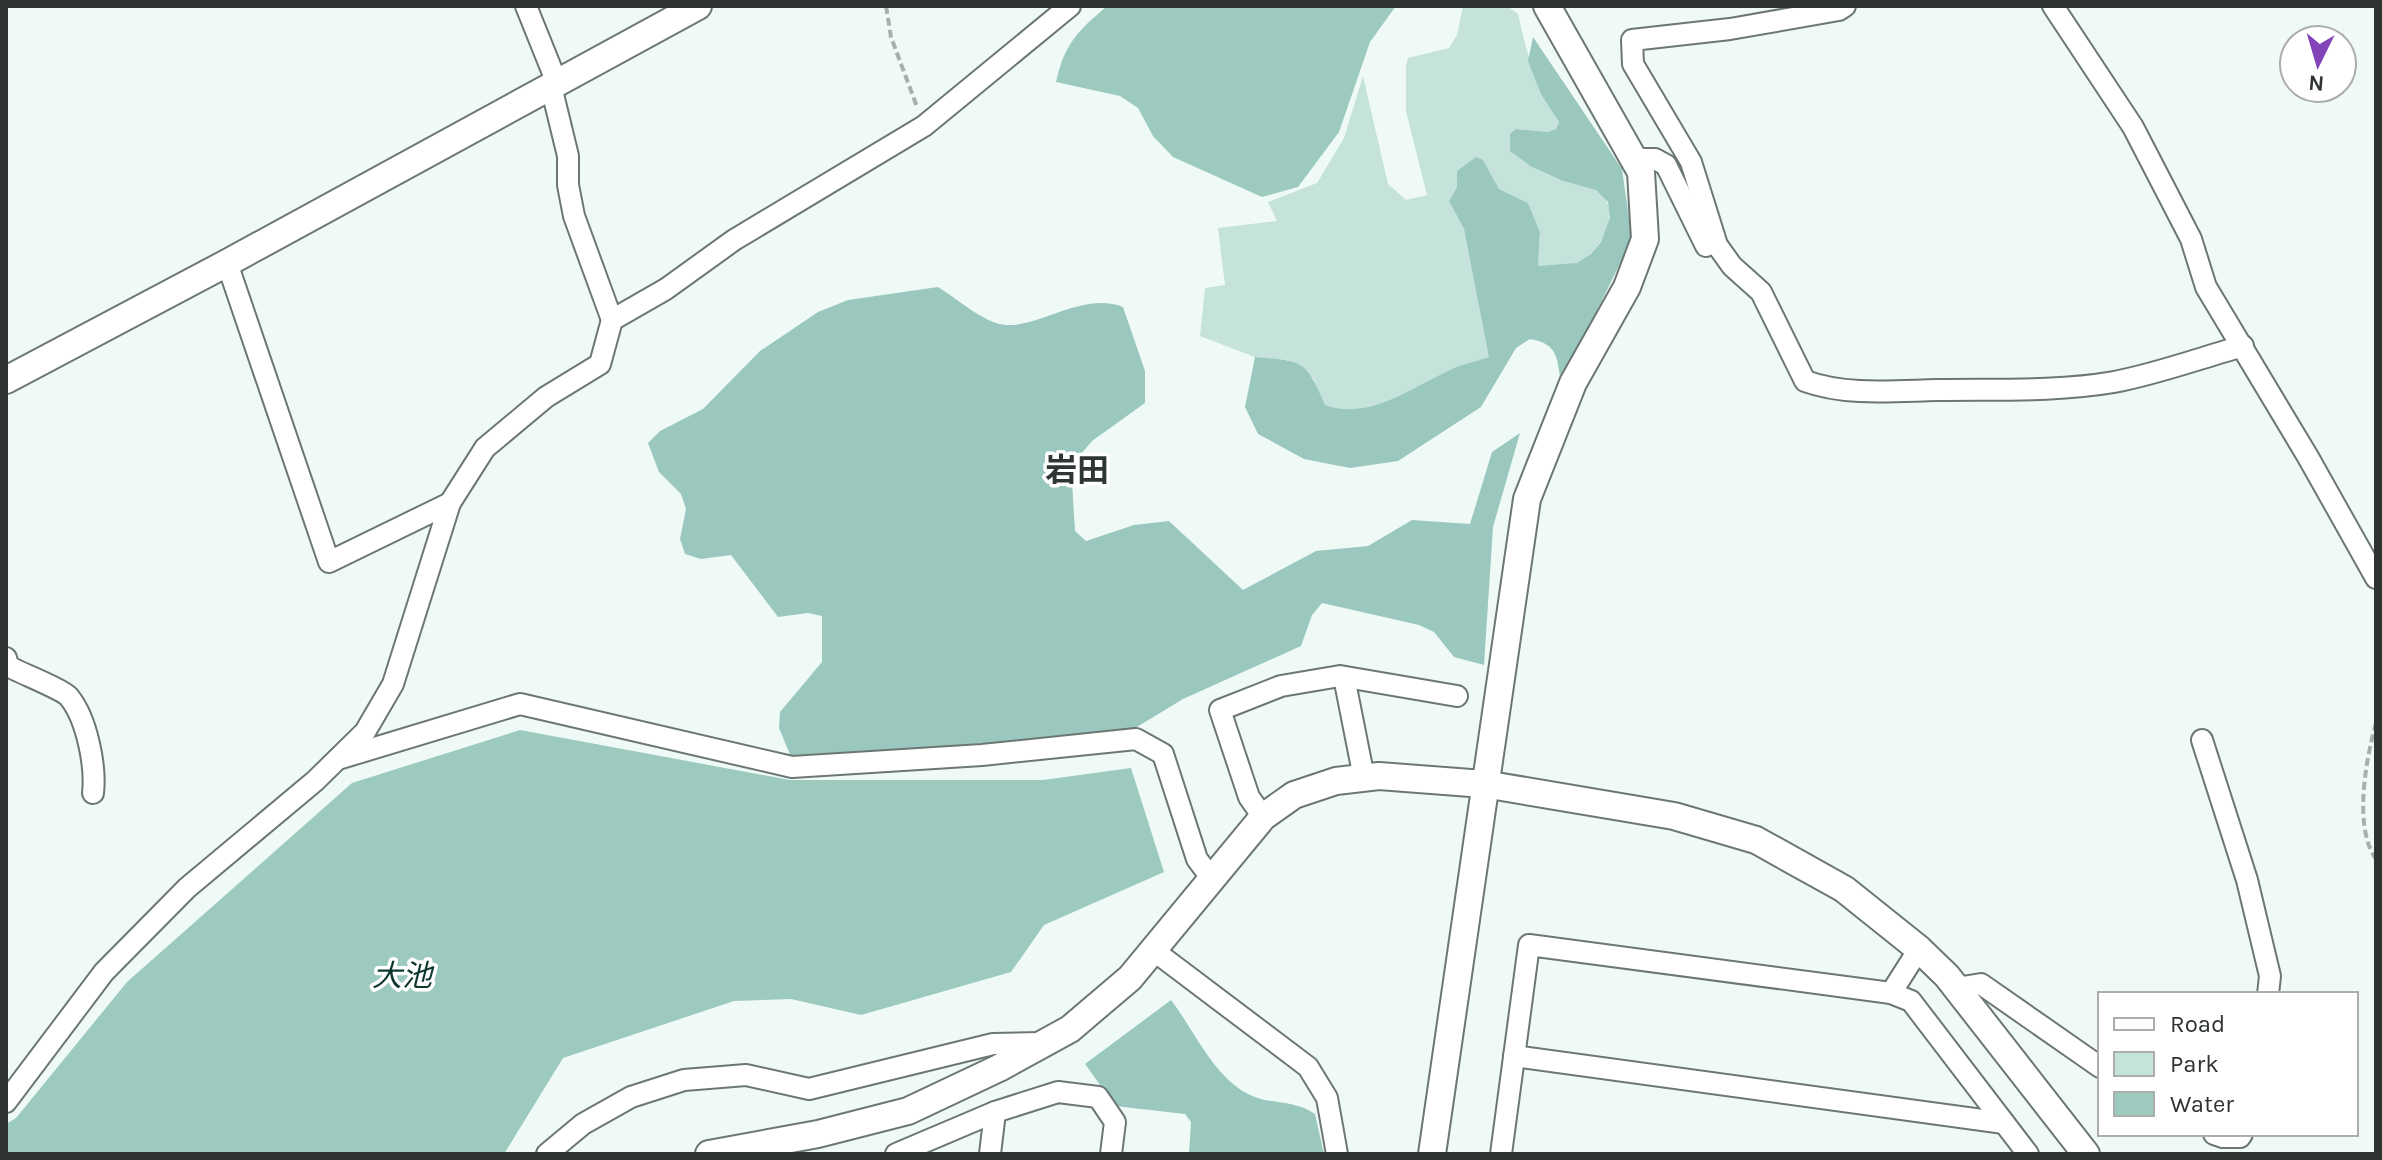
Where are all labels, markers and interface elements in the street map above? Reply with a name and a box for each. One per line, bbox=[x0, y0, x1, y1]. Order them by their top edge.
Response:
north arrow bbox=[2278, 24, 2358, 104]
text: N bbox=[2307, 69, 2325, 97]
district label: 岩田 bbox=[1045, 452, 1109, 489]
water label: 大池 bbox=[372, 958, 435, 994]
legend bbox=[2098, 992, 2358, 1136]
text: Road bbox=[2170, 1010, 2225, 1038]
text: Park bbox=[2170, 1050, 2219, 1078]
text: Water bbox=[2170, 1090, 2234, 1118]

